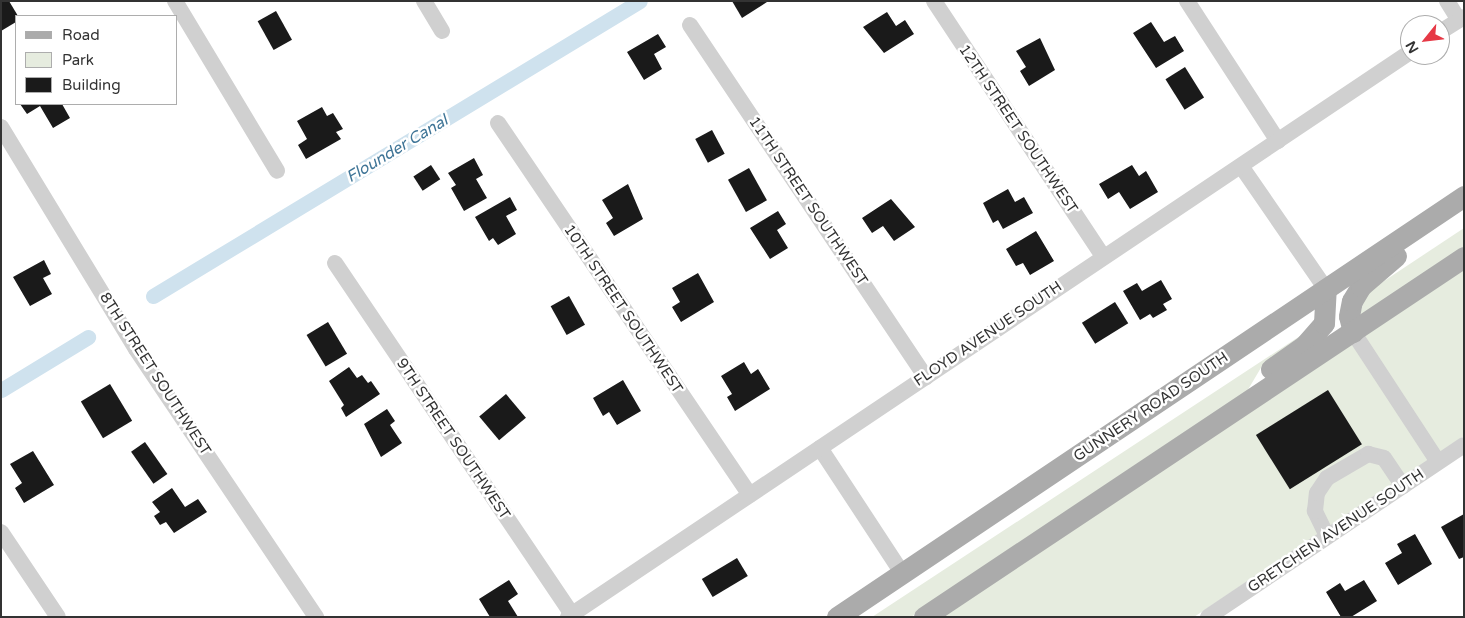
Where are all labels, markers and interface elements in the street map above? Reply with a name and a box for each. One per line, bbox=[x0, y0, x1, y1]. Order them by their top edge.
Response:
legend bbox=[15, 15, 178, 105]
north arrow bbox=[1400, 15, 1450, 65]
text: Road bbox=[62, 26, 100, 44]
text: N bbox=[1402, 38, 1422, 56]
street label: 12TH STREET SOUTHWEST bbox=[955, 41, 1081, 217]
text: Park bbox=[62, 51, 94, 69]
text: Building bbox=[62, 76, 121, 94]
water label: Flounder Canal bbox=[343, 111, 451, 187]
street label: 11TH STREET SOUTHWEST bbox=[745, 113, 871, 289]
street label: 10TH STREET SOUTHWEST bbox=[560, 221, 686, 397]
street label: FLOYD AVENUE SOUTH bbox=[910, 278, 1066, 390]
street label: 8TH STREET SOUTHWEST bbox=[96, 289, 214, 459]
street label: GUNNERY ROAD SOUTH bbox=[1070, 348, 1232, 466]
street label: 9TH STREET SOUTHWEST bbox=[392, 355, 514, 523]
street label: GRETCHEN AVENUE SOUTH bbox=[1245, 465, 1427, 597]

